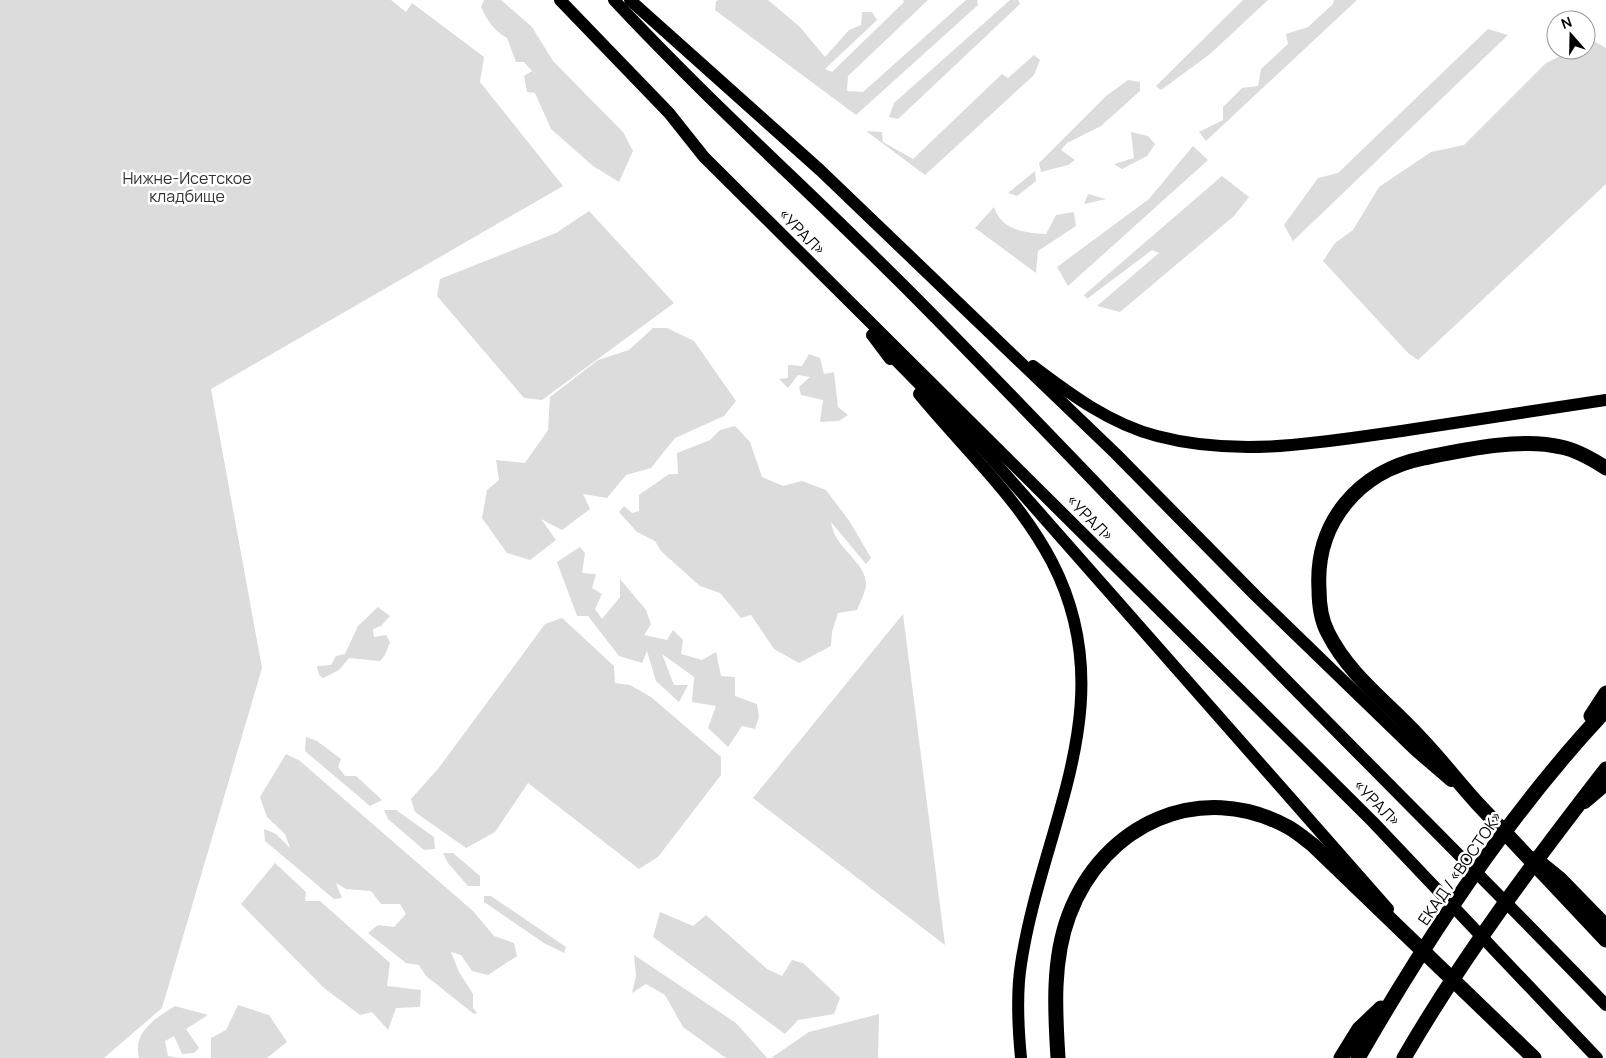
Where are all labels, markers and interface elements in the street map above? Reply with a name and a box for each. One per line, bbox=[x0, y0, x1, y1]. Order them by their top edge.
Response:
north arrow bbox=[1546, 10, 1596, 60]
text: N bbox=[1558, 12, 1574, 33]
park label: Нижне-Исетское кладбище bbox=[122, 167, 252, 207]
street label: «УРАЛ» bbox=[774, 204, 830, 260]
street label: «УРАЛ» bbox=[1062, 490, 1118, 546]
street label: «УРАЛ» bbox=[1349, 775, 1405, 831]
street label: ЕКАД / «ВОСТОК» bbox=[1412, 807, 1508, 929]

